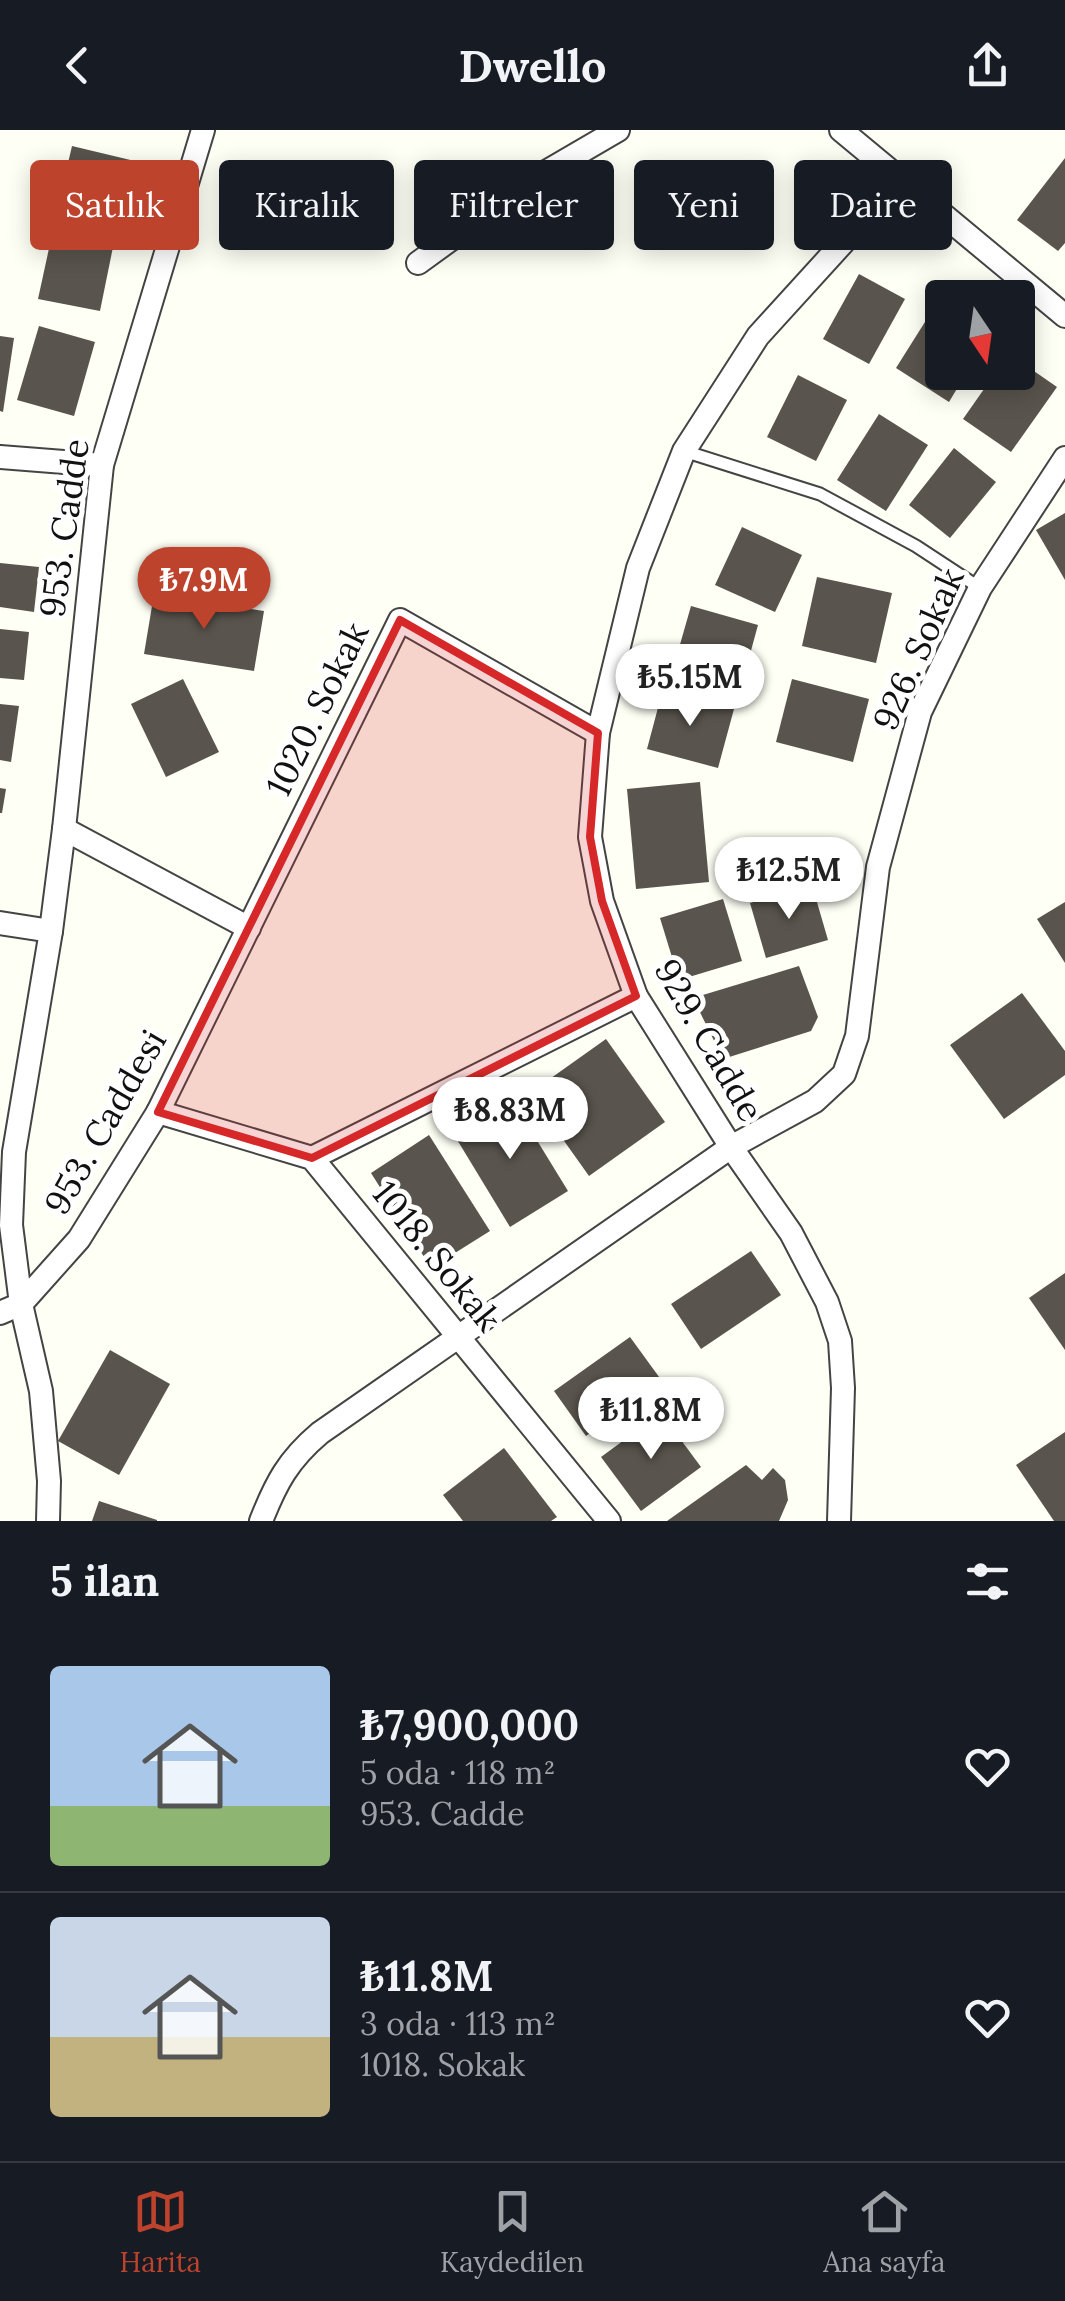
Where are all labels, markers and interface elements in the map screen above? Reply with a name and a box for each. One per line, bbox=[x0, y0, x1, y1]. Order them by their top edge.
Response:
text: Dwello bbox=[459, 37, 606, 94]
icon: back bbox=[50, 38, 105, 93]
icon: share bbox=[960, 38, 1015, 93]
chip: Satılık bbox=[30, 160, 199, 250]
chip: Kiralık bbox=[219, 160, 394, 250]
chip: Filtreler bbox=[414, 160, 614, 250]
chip: Yeni bbox=[634, 160, 774, 250]
chip: Daire bbox=[794, 160, 952, 250]
north arrow bbox=[925, 280, 1035, 390]
map controls bbox=[925, 280, 1035, 390]
street label: 953. Cadde bbox=[29, 436, 99, 620]
pin: ₺7.9M bbox=[134, 547, 274, 632]
text: ₺7.9M bbox=[160, 559, 248, 600]
street label: 926. Sokak bbox=[862, 561, 974, 737]
street label: 1020. Sokak bbox=[256, 614, 379, 803]
pin: ₺5.15M bbox=[609, 644, 771, 729]
text: ₺5.15M bbox=[637, 656, 743, 697]
pin: ₺12.5M bbox=[708, 837, 870, 922]
text: ₺12.5M bbox=[737, 849, 841, 890]
street label: 929. Cadde bbox=[645, 951, 773, 1129]
street label: 953. Caddesi bbox=[34, 1022, 176, 1222]
pin: ₺8.83M bbox=[429, 1077, 591, 1162]
text: ₺8.83M bbox=[454, 1089, 566, 1130]
street label: 1018. Sokak bbox=[363, 1172, 511, 1341]
pin: ₺11.8M bbox=[570, 1377, 732, 1462]
text: ₺11.8M bbox=[600, 1389, 702, 1430]
text: 5 ilan bbox=[50, 1554, 159, 1608]
icon: filters bbox=[960, 1554, 1015, 1609]
text: ₺7,900,000 bbox=[360, 1698, 579, 1752]
icon: home bbox=[130, 1706, 250, 1826]
icon: heart bbox=[960, 1739, 1015, 1794]
text: 5 oda · 118 m² bbox=[360, 1752, 556, 1793]
text: 953. Cadde bbox=[360, 1793, 525, 1834]
text: ₺11.8M bbox=[360, 1949, 494, 2003]
icon: home bbox=[130, 1957, 250, 2077]
icon: heart bbox=[960, 1990, 1015, 2045]
text: 3 oda · 113 m² bbox=[360, 2003, 556, 2044]
text: 1018. Sokak bbox=[360, 2044, 525, 2085]
tab: Harita bbox=[120, 2184, 201, 2280]
tab: Kaydedilen bbox=[440, 2184, 584, 2280]
tab: Ana sayfa bbox=[823, 2184, 945, 2280]

